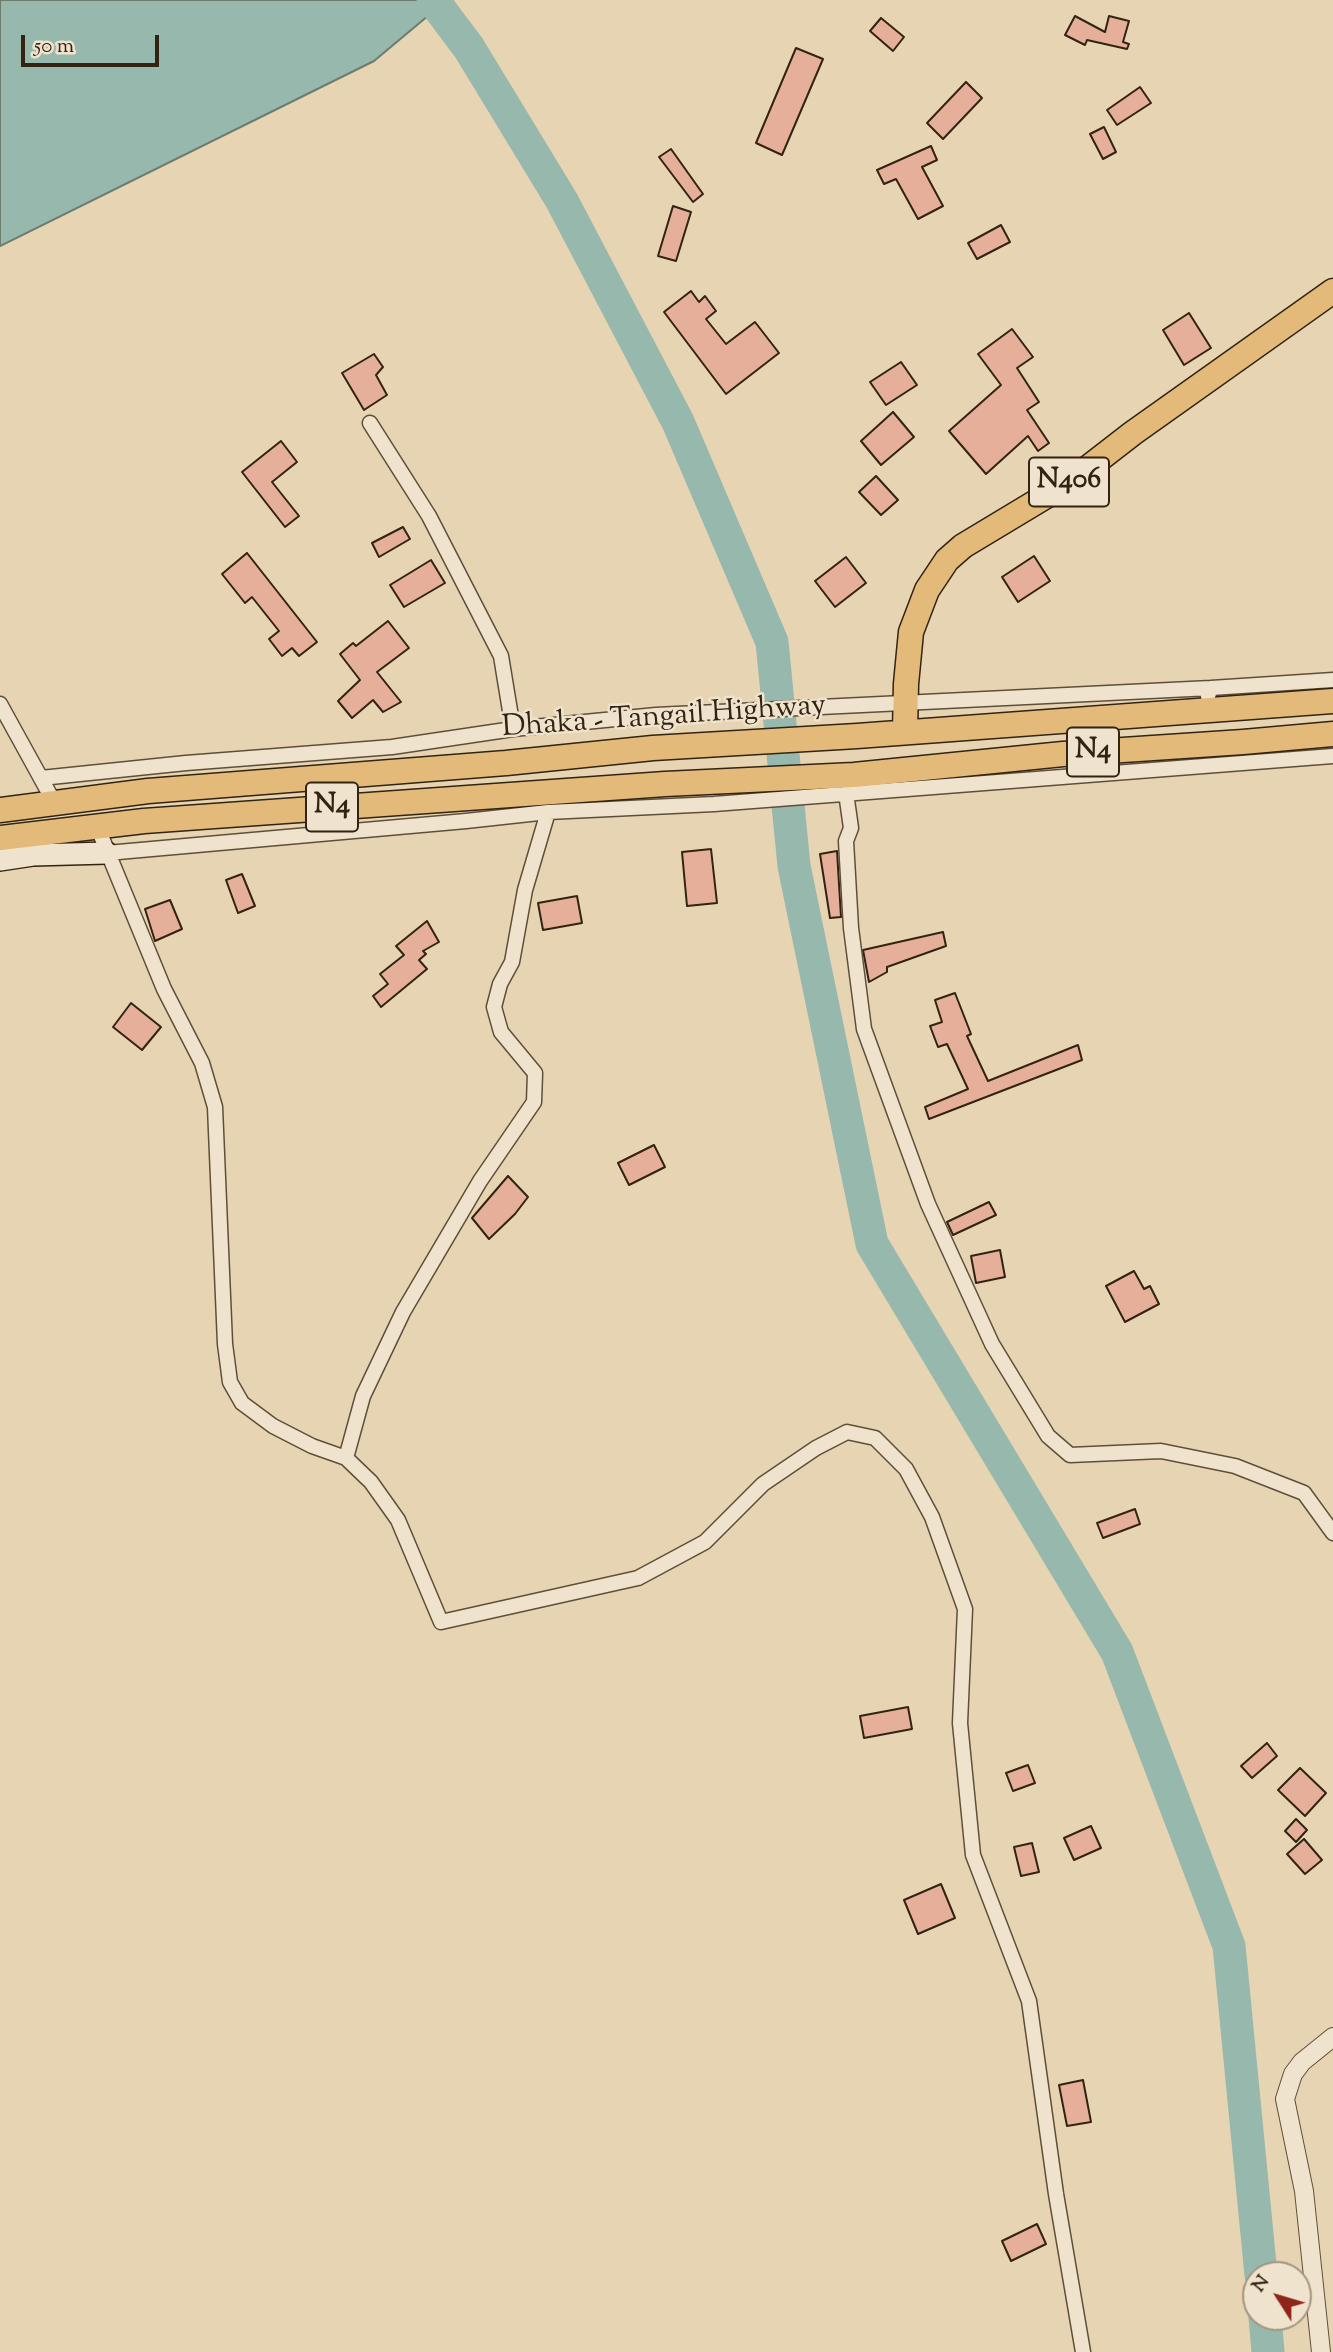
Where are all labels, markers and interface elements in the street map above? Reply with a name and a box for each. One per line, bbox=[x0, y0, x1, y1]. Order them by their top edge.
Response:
scale bar bbox=[24, 21, 163, 65]
text: 50 m bbox=[34, 32, 74, 62]
road number: N406 bbox=[1029, 458, 1109, 506]
street label: Dhaka - Tangail Highway bbox=[501, 690, 827, 748]
road number: N4 bbox=[1067, 728, 1119, 776]
road number: N4 bbox=[306, 782, 358, 832]
north arrow bbox=[1242, 2261, 1312, 2331]
text: N bbox=[1246, 2270, 1277, 2298]

